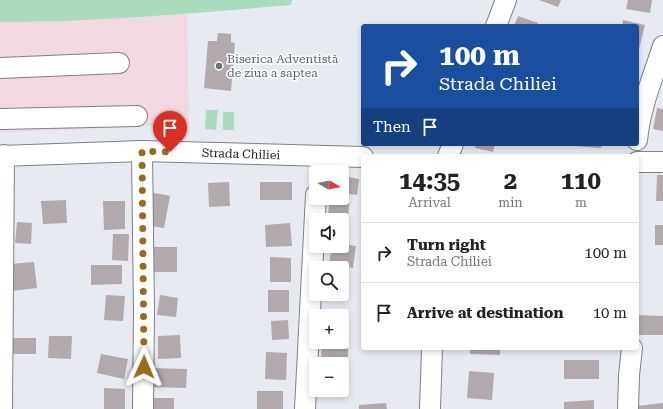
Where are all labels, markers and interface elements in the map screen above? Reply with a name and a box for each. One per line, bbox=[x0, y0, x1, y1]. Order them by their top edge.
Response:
text: 100 m bbox=[439, 39, 520, 72]
icon: right bbox=[373, 40, 425, 92]
place label: Biserica Adventistă de ziua a saptea bbox=[227, 52, 339, 80]
marker: Biserica Adventistă de ziua a saptea bbox=[214, 61, 224, 71]
text: Strada Chiliei bbox=[439, 73, 557, 94]
pin bbox=[153, 111, 187, 152]
icon: arrive bbox=[419, 116, 441, 138]
icon: arrive bbox=[159, 117, 181, 139]
text: Then bbox=[373, 118, 411, 136]
street label: Strada Chiliei bbox=[202, 146, 281, 162]
north arrow bbox=[309, 165, 349, 205]
map controls bbox=[309, 165, 349, 397]
text: 14:35 bbox=[399, 167, 460, 195]
text: 2 bbox=[504, 167, 517, 195]
text: 110 bbox=[561, 167, 601, 195]
text: Arrival bbox=[409, 195, 451, 210]
text: min bbox=[498, 195, 523, 210]
text: m bbox=[575, 195, 587, 210]
button: sound bbox=[309, 213, 349, 253]
text: Turn right bbox=[407, 236, 486, 254]
icon: right bbox=[373, 242, 395, 264]
text: 100 m bbox=[584, 244, 627, 262]
text: Strada Chiliei bbox=[407, 254, 492, 269]
button: search bbox=[309, 261, 349, 301]
icon: arrive bbox=[373, 302, 395, 324]
text: Arrive at destination bbox=[407, 304, 563, 322]
text: 10 m bbox=[593, 304, 627, 322]
button: + bbox=[309, 309, 349, 349]
position arrow bbox=[123, 346, 165, 388]
button: − bbox=[309, 357, 349, 397]

